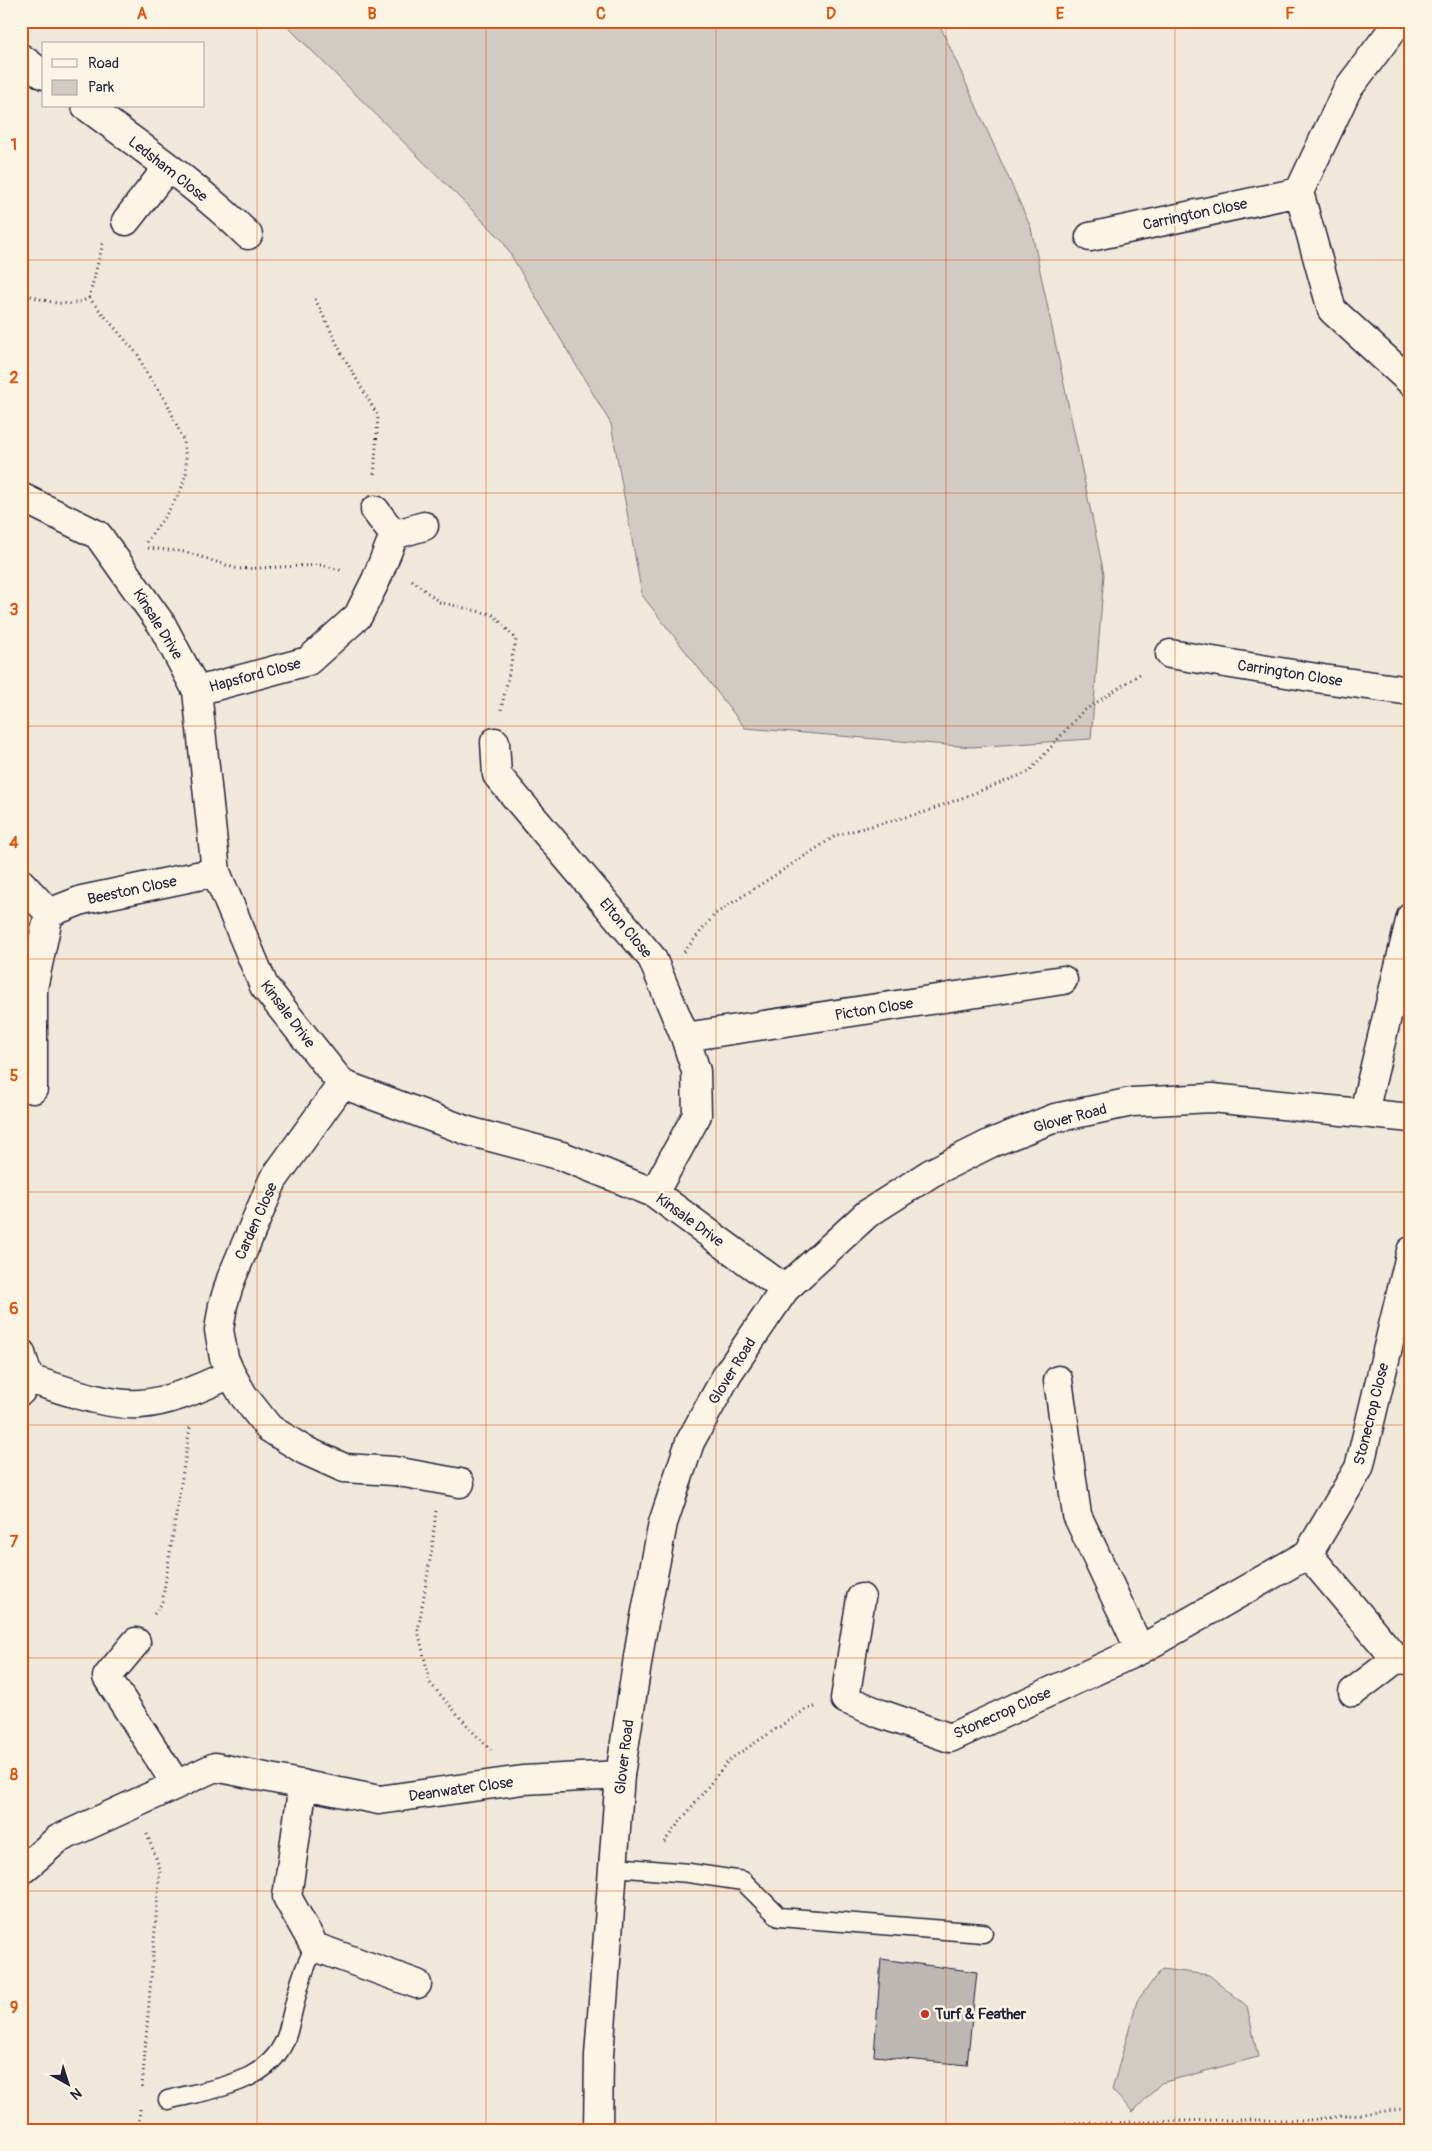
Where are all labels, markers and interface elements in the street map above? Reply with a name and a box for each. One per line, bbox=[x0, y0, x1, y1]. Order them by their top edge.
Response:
text: A bbox=[137, 4, 148, 24]
text: B bbox=[367, 4, 377, 24]
text: C bbox=[596, 4, 606, 24]
text: D bbox=[826, 4, 836, 24]
text: E bbox=[1056, 4, 1065, 24]
text: F bbox=[1285, 4, 1295, 24]
legend bbox=[42, 42, 205, 108]
text: Road bbox=[88, 54, 119, 73]
text: Park bbox=[88, 78, 115, 97]
street label: Ledsham Close bbox=[124, 133, 212, 207]
text: 1 bbox=[11, 135, 17, 155]
street label: Carrington Close bbox=[1141, 194, 1250, 235]
text: 2 bbox=[10, 368, 19, 388]
street label: Kinsale Drive bbox=[128, 585, 187, 664]
text: 3 bbox=[10, 600, 19, 620]
street label: Hapsford Close bbox=[207, 654, 304, 697]
street label: Carrington Close bbox=[1236, 656, 1344, 691]
text: 4 bbox=[9, 833, 19, 853]
street label: Beeston Close bbox=[86, 872, 179, 909]
street label: Elton Close bbox=[595, 895, 656, 962]
street label: Kinsale Drive bbox=[256, 977, 320, 1052]
street label: Picton Close bbox=[833, 994, 915, 1025]
text: 5 bbox=[10, 1066, 19, 1086]
street label: Glover Road bbox=[1031, 1100, 1109, 1137]
street label: Carden Close bbox=[231, 1179, 282, 1263]
street label: Kinsale Drive bbox=[652, 1189, 728, 1252]
text: 6 bbox=[9, 1299, 19, 1319]
street label: Glover Road bbox=[704, 1334, 760, 1408]
street label: Stonecrop Close bbox=[1350, 1360, 1394, 1467]
text: 7 bbox=[10, 1532, 19, 1552]
street label: Stonecrop Close bbox=[950, 1683, 1054, 1743]
street label: Glover Road bbox=[610, 1719, 639, 1796]
text: 8 bbox=[10, 1765, 18, 1785]
street label: Deanwater Close bbox=[408, 1773, 515, 1806]
text: 9 bbox=[10, 1998, 18, 2018]
place label: Turf & Feather bbox=[934, 2005, 1027, 2024]
marker: Turf & Feather bbox=[919, 2008, 931, 2020]
north arrow bbox=[42, 2058, 92, 2108]
text: N bbox=[67, 2084, 85, 2103]

